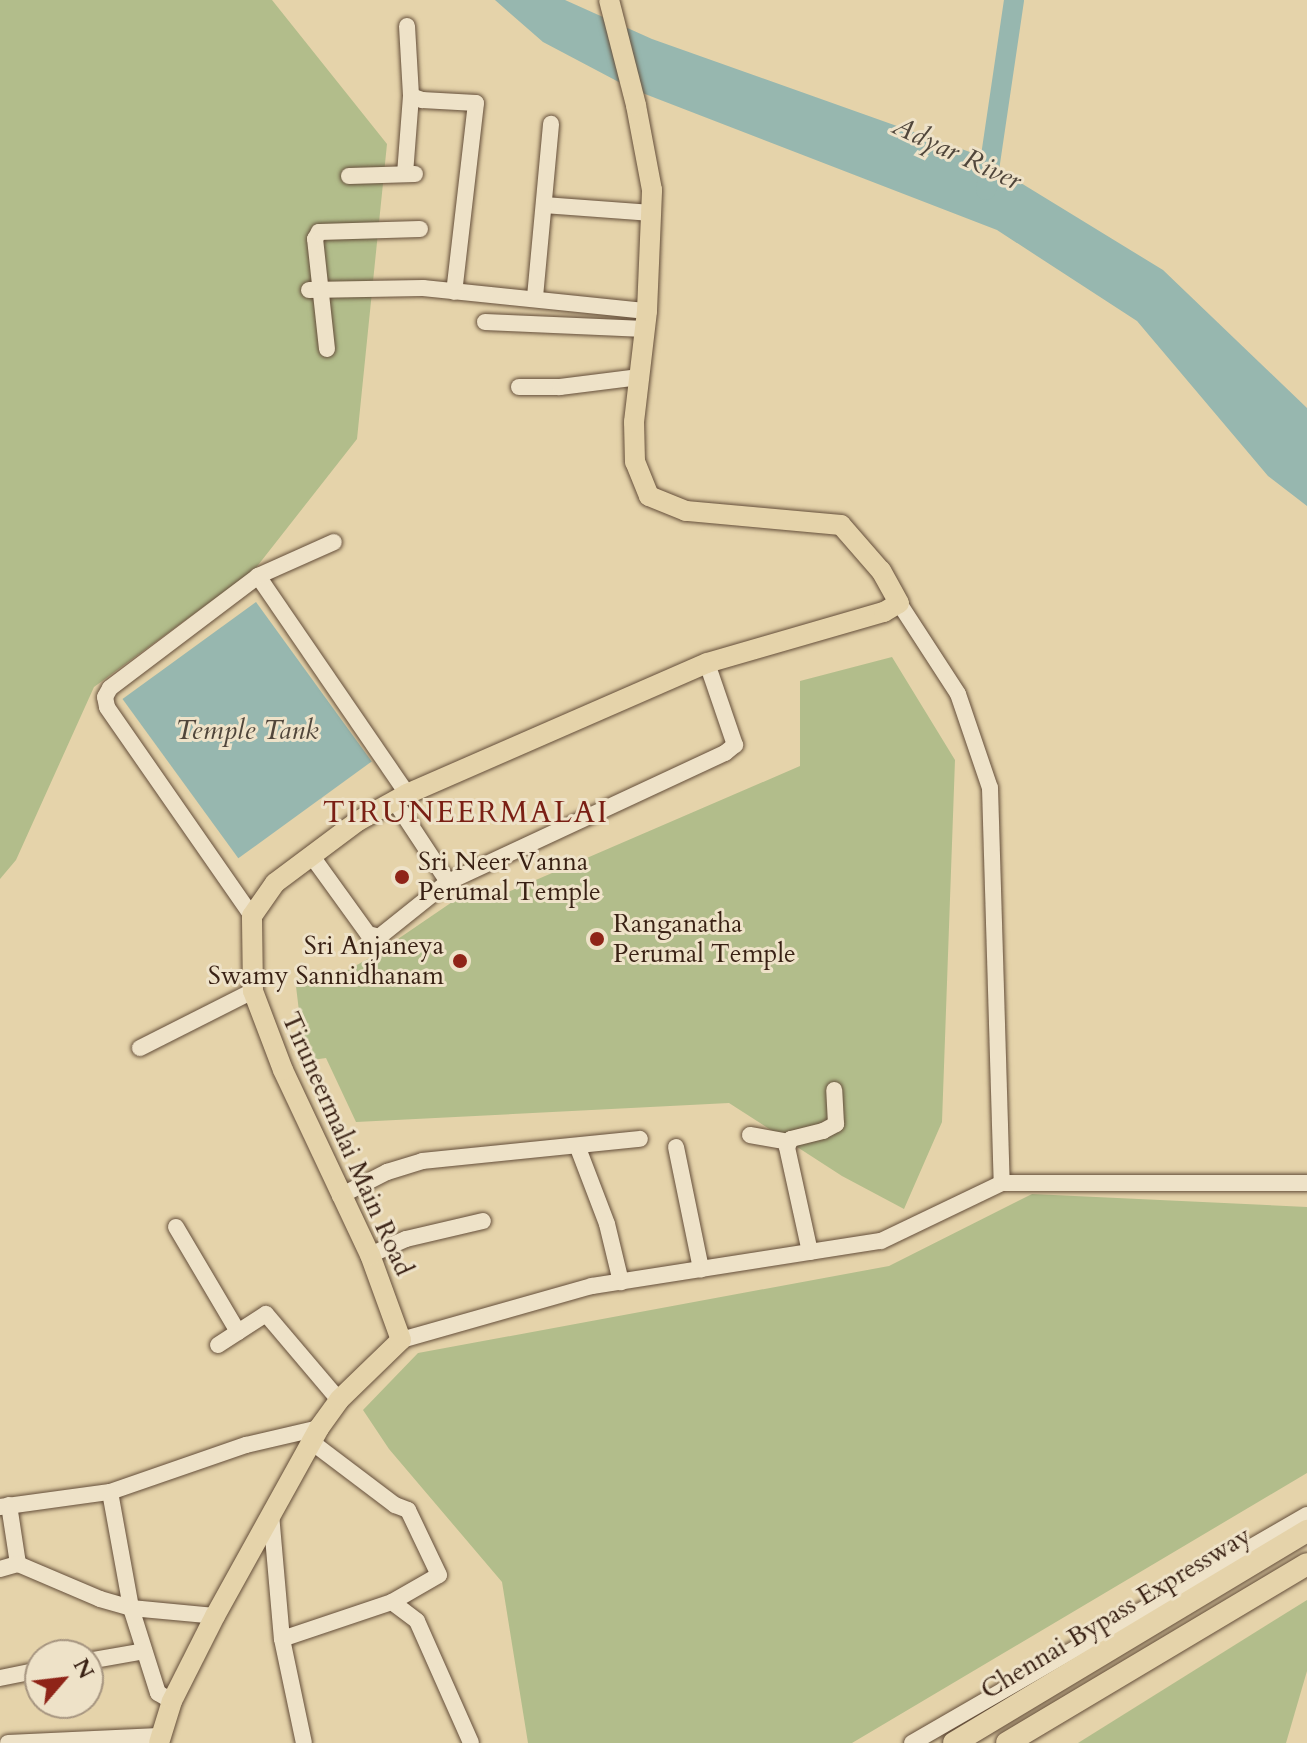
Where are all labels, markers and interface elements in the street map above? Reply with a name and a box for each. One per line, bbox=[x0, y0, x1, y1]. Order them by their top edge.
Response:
water label: Adyar River bbox=[887, 109, 1027, 197]
water label: Temple Tank bbox=[175, 713, 319, 747]
district label: TIRUNEERMALAI bbox=[323, 795, 609, 831]
place label: Sri Neer Vanna Perumal Temple bbox=[418, 846, 601, 908]
marker: Sri Neer Vanna Perumal Temple bbox=[393, 868, 411, 886]
place label: Ranganatha Perumal Temple bbox=[613, 908, 796, 970]
place label: Sri Anjaneya Swamy Sannidhanam bbox=[208, 930, 444, 992]
marker: Ranganatha Perumal Temple bbox=[588, 930, 606, 948]
marker: Sri Anjaneya Swamy Sannidhanam bbox=[451, 952, 469, 970]
street label: Tiruneermalai Main Road bbox=[275, 1007, 419, 1281]
street label: Chennai Bypass Expressway bbox=[975, 1520, 1257, 1706]
north arrow bbox=[24, 1639, 104, 1719]
text: N bbox=[66, 1653, 101, 1684]

